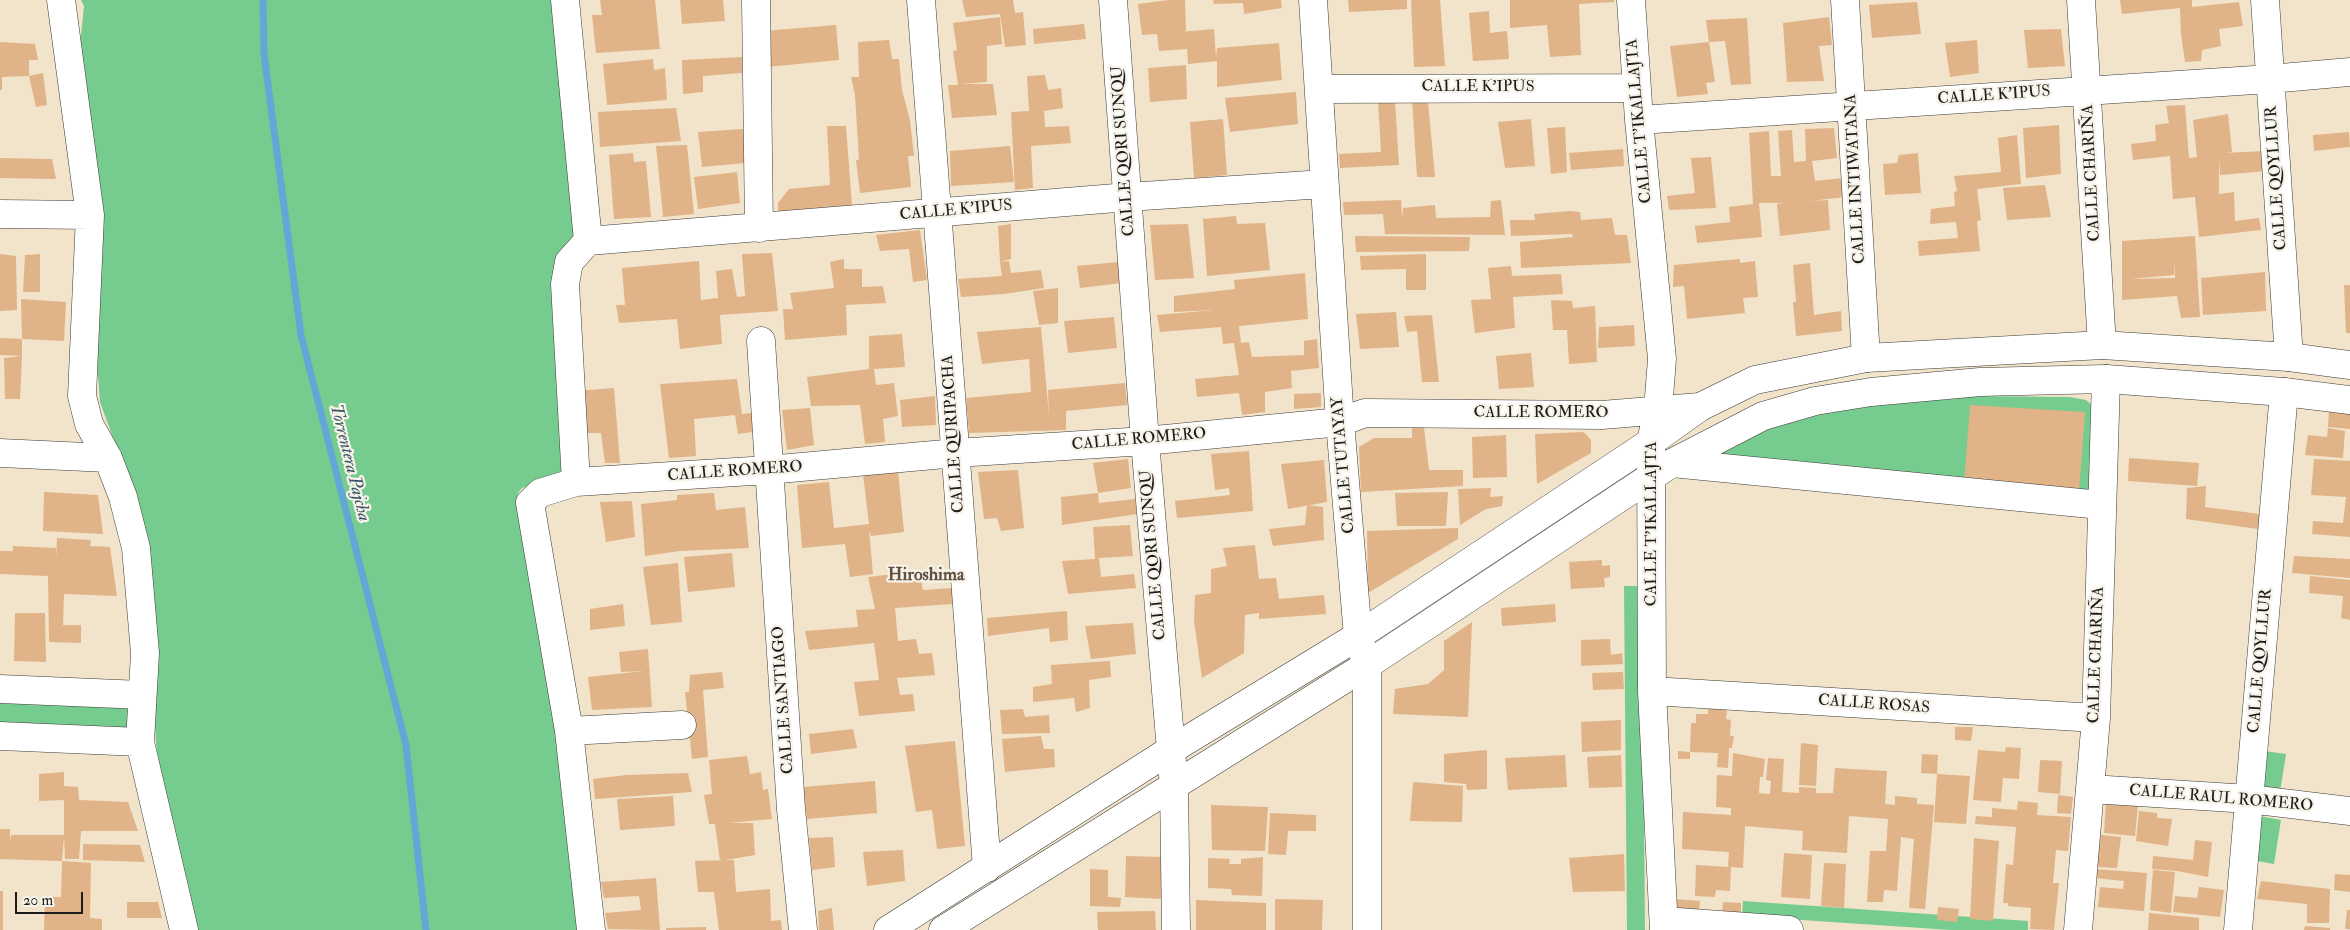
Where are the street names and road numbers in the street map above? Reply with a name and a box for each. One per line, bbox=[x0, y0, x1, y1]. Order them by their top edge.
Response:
street label: CALLE T'IKALLAJTA bbox=[1623, 38, 1657, 204]
street label: CALLE QORI SUNQU bbox=[1108, 65, 1140, 237]
street label: CALLE K'IPUS bbox=[1421, 78, 1535, 98]
street label: CALLE K'IPUS bbox=[1937, 82, 2051, 110]
street label: CALLE INTIWATANA bbox=[1842, 94, 1870, 264]
street label: CALLE CHARIÑA bbox=[2079, 104, 2105, 242]
street label: CALLE QOYLLUR bbox=[2262, 105, 2292, 251]
street label: CALLE K'IPUS bbox=[899, 197, 1013, 225]
street label: CALLE QURIPACHA bbox=[939, 354, 969, 514]
street label: CALLE TUTAYAY bbox=[1328, 396, 1360, 534]
street label: CALLE ROMERO bbox=[1473, 404, 1609, 424]
street label: CALLE ROMERO bbox=[1071, 425, 1207, 455]
street label: CALLE T'IKALLAJTA bbox=[1643, 441, 1663, 607]
street label: CALLE ROMERO bbox=[667, 458, 803, 486]
street label: CALLE QORI SUNQU bbox=[1137, 469, 1171, 641]
street label: CALLE CHARIÑA bbox=[2085, 586, 2109, 724]
street label: CALLE QOYLLUR bbox=[2245, 588, 2277, 734]
street label: CALLE SANTIAGO bbox=[769, 625, 799, 775]
street label: CALLE ROSAS bbox=[1817, 692, 1931, 718]
street label: CALLE RAUL ROMERO bbox=[2128, 781, 2314, 817]

